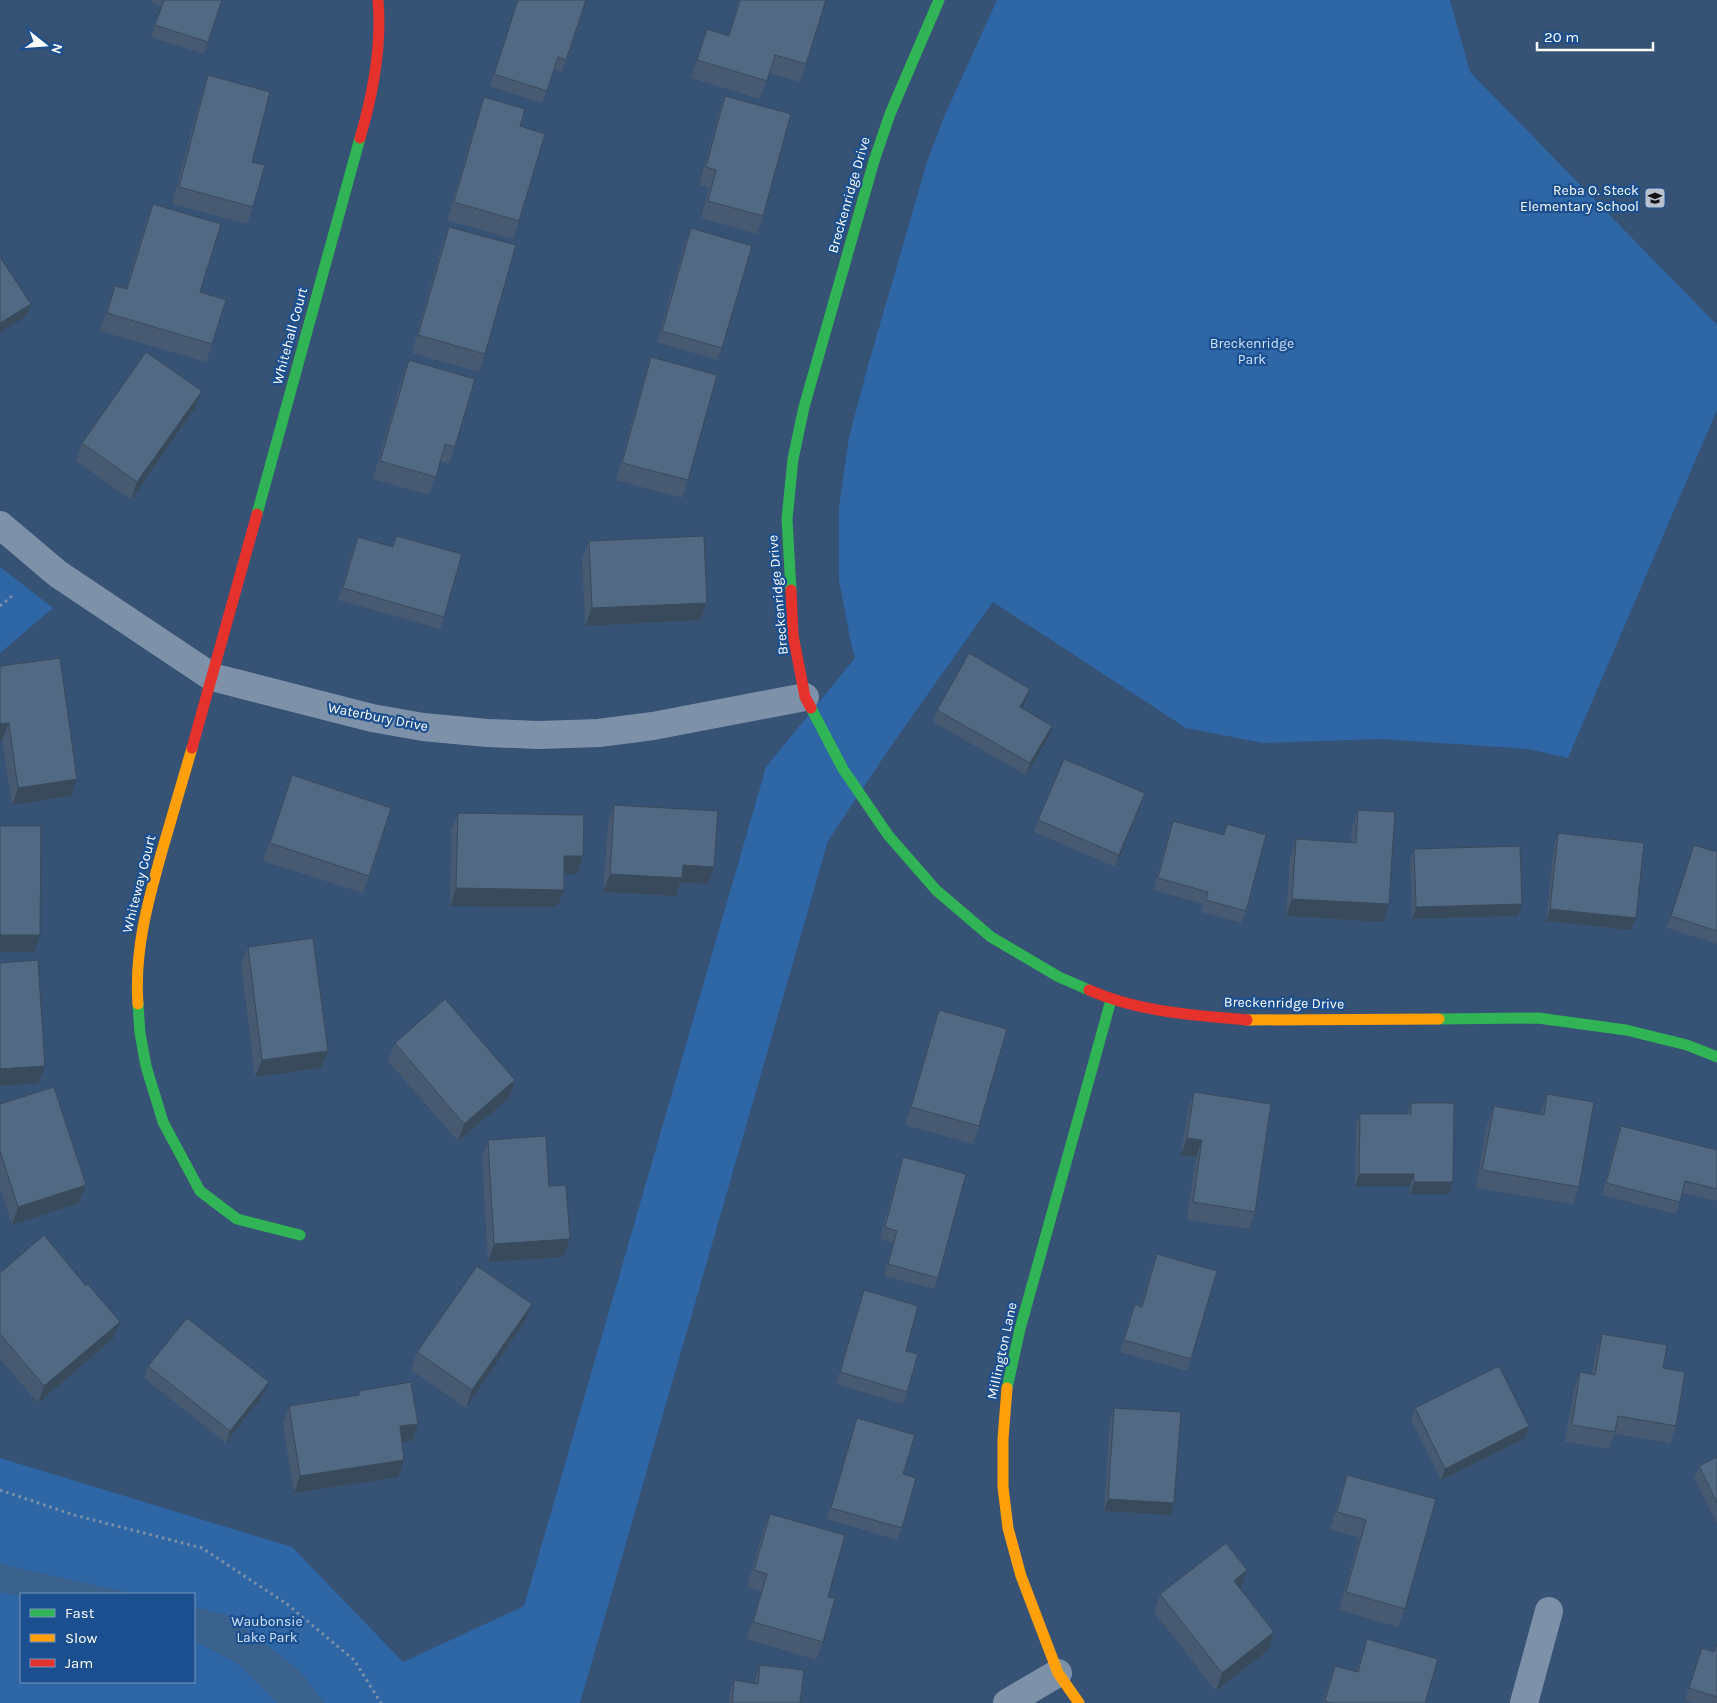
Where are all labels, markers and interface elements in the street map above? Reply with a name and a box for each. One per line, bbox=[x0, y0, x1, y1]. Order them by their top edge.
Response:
north arrow bbox=[20, 20, 70, 70]
scale bar bbox=[1537, 20, 1653, 52]
text: 20 m bbox=[1544, 28, 1579, 46]
text: N bbox=[47, 41, 67, 56]
street label: Breckenridge Drive bbox=[824, 135, 874, 255]
place label: Reba O. Steck Elementary School bbox=[1520, 182, 1639, 215]
school or university icon: Reba O. Steck Elementary School bbox=[1643, 186, 1667, 210]
street label: Whitehall Court bbox=[269, 286, 311, 386]
park label: Breckenridge Park bbox=[1210, 335, 1294, 368]
street label: Breckenridge Drive bbox=[764, 534, 792, 656]
street label: Waterbury Drive bbox=[326, 699, 430, 735]
street label: Whiteway Court bbox=[119, 833, 159, 935]
street label: Breckenridge Drive bbox=[1224, 993, 1344, 1013]
street label: Millington Lane bbox=[983, 1301, 1021, 1401]
legend bbox=[20, 1593, 195, 1683]
text: Fast bbox=[65, 1604, 95, 1622]
park label: Waubonsie Lake Park bbox=[231, 1613, 303, 1646]
text: Slow bbox=[65, 1629, 97, 1647]
text: Jam bbox=[65, 1654, 93, 1672]

